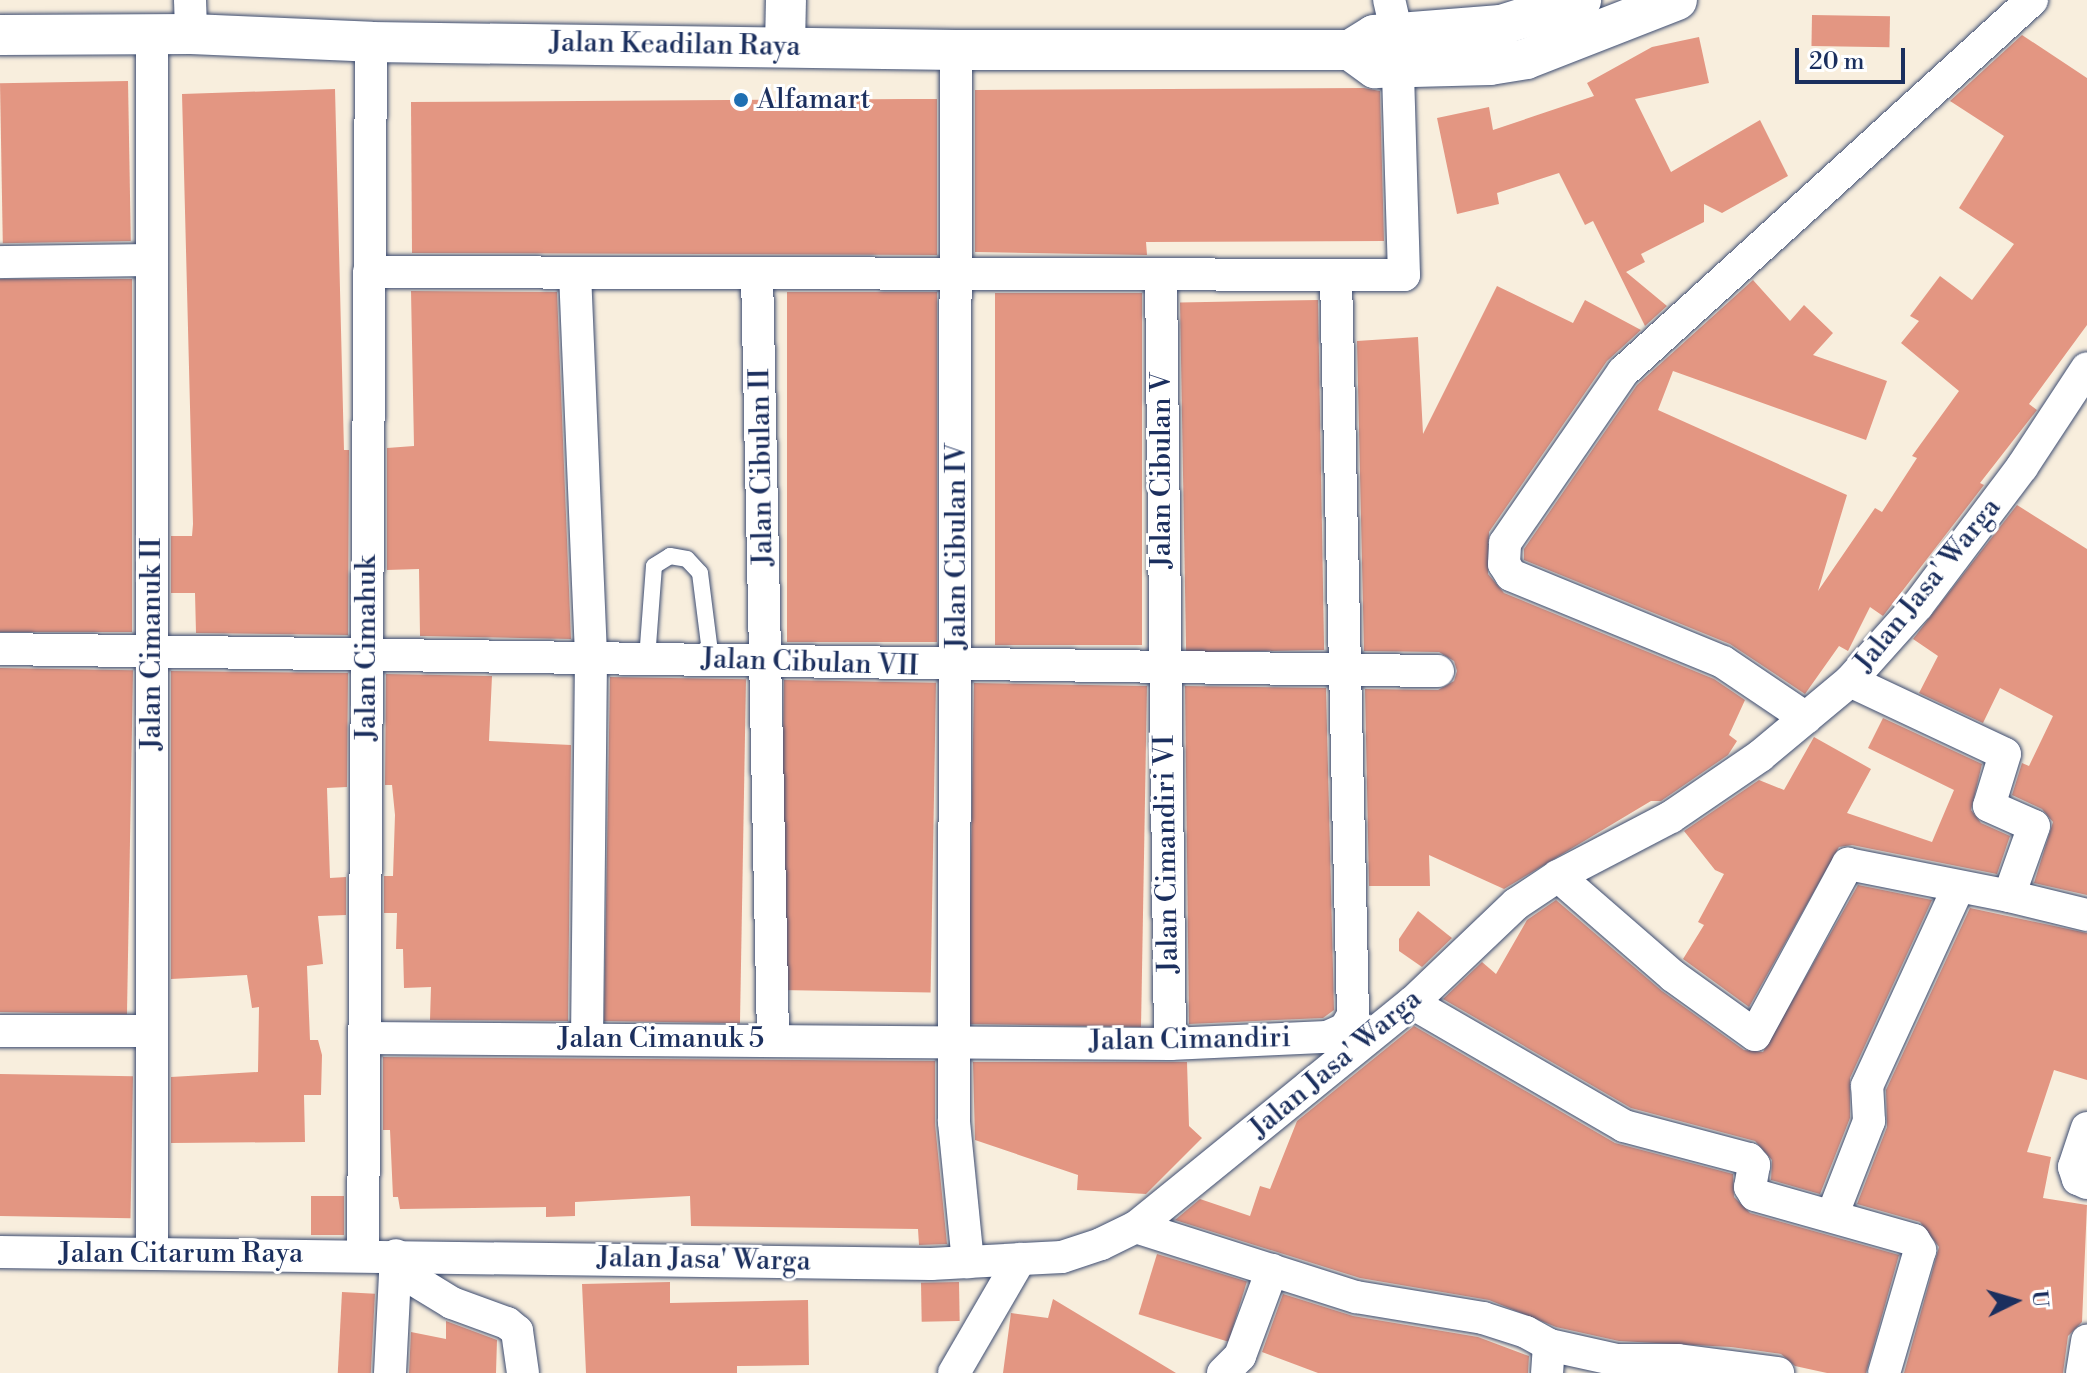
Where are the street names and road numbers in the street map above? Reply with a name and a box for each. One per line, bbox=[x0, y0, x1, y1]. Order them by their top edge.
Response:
street label: Jalan Keadilan Raya bbox=[549, 26, 801, 64]
street label: Jalan Cibulan II bbox=[743, 368, 781, 566]
street label: Jalan Cibulan V bbox=[1145, 372, 1179, 568]
street label: Jalan Cibulan IV bbox=[940, 443, 974, 649]
street label: Jalan Jasa' Warga bbox=[1848, 491, 2008, 679]
street label: Jalan Cimanuk II bbox=[135, 538, 169, 750]
street label: Jalan Cimahuk bbox=[350, 555, 384, 741]
street label: Jalan Cibulan VII bbox=[701, 642, 919, 684]
street label: Jalan Cimandiri VI bbox=[1148, 735, 1186, 973]
street label: Jalan Jasa' Warga bbox=[1243, 982, 1429, 1146]
street label: Jalan Cimandiri bbox=[1089, 1021, 1291, 1059]
street label: Jalan Cimanuk 5 bbox=[558, 1022, 764, 1056]
street label: Jalan Citarum Raya bbox=[59, 1237, 303, 1271]
street label: Jalan Jasa' Warga bbox=[597, 1241, 811, 1279]

